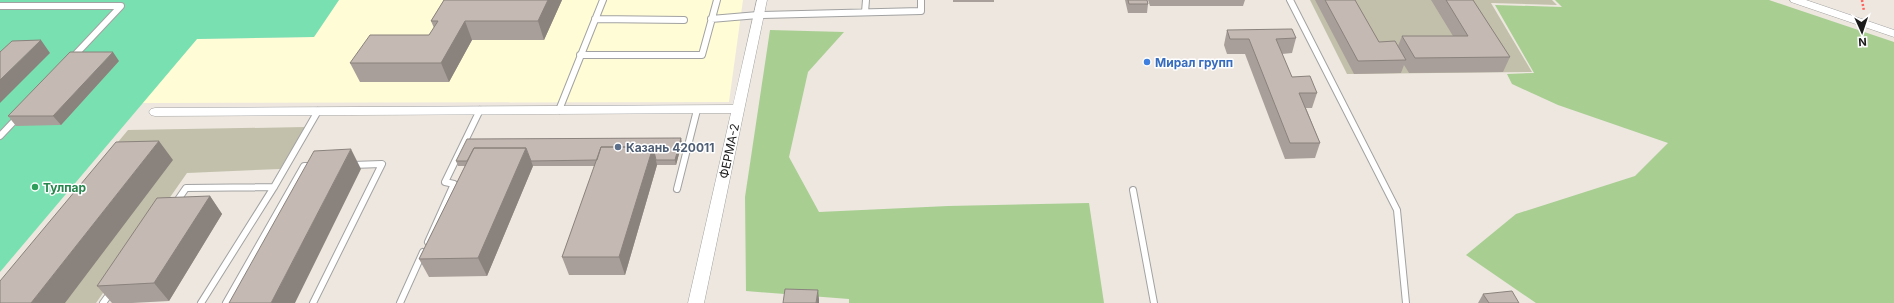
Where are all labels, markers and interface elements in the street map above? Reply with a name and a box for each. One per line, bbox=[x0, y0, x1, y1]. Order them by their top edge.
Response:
north arrow bbox=[1842, 12, 1882, 52]
text: N bbox=[1858, 35, 1867, 49]
place label: Мирал групп bbox=[1155, 55, 1233, 70]
marker: Мирал групп bbox=[1142, 57, 1152, 67]
street label: ФЕРМА-2 bbox=[716, 122, 742, 180]
place label: Казань 420011 bbox=[626, 140, 714, 155]
marker: Казань 420011 bbox=[613, 142, 623, 152]
place label: Тулпар bbox=[43, 180, 87, 195]
marker: Тулпар bbox=[30, 182, 40, 192]

